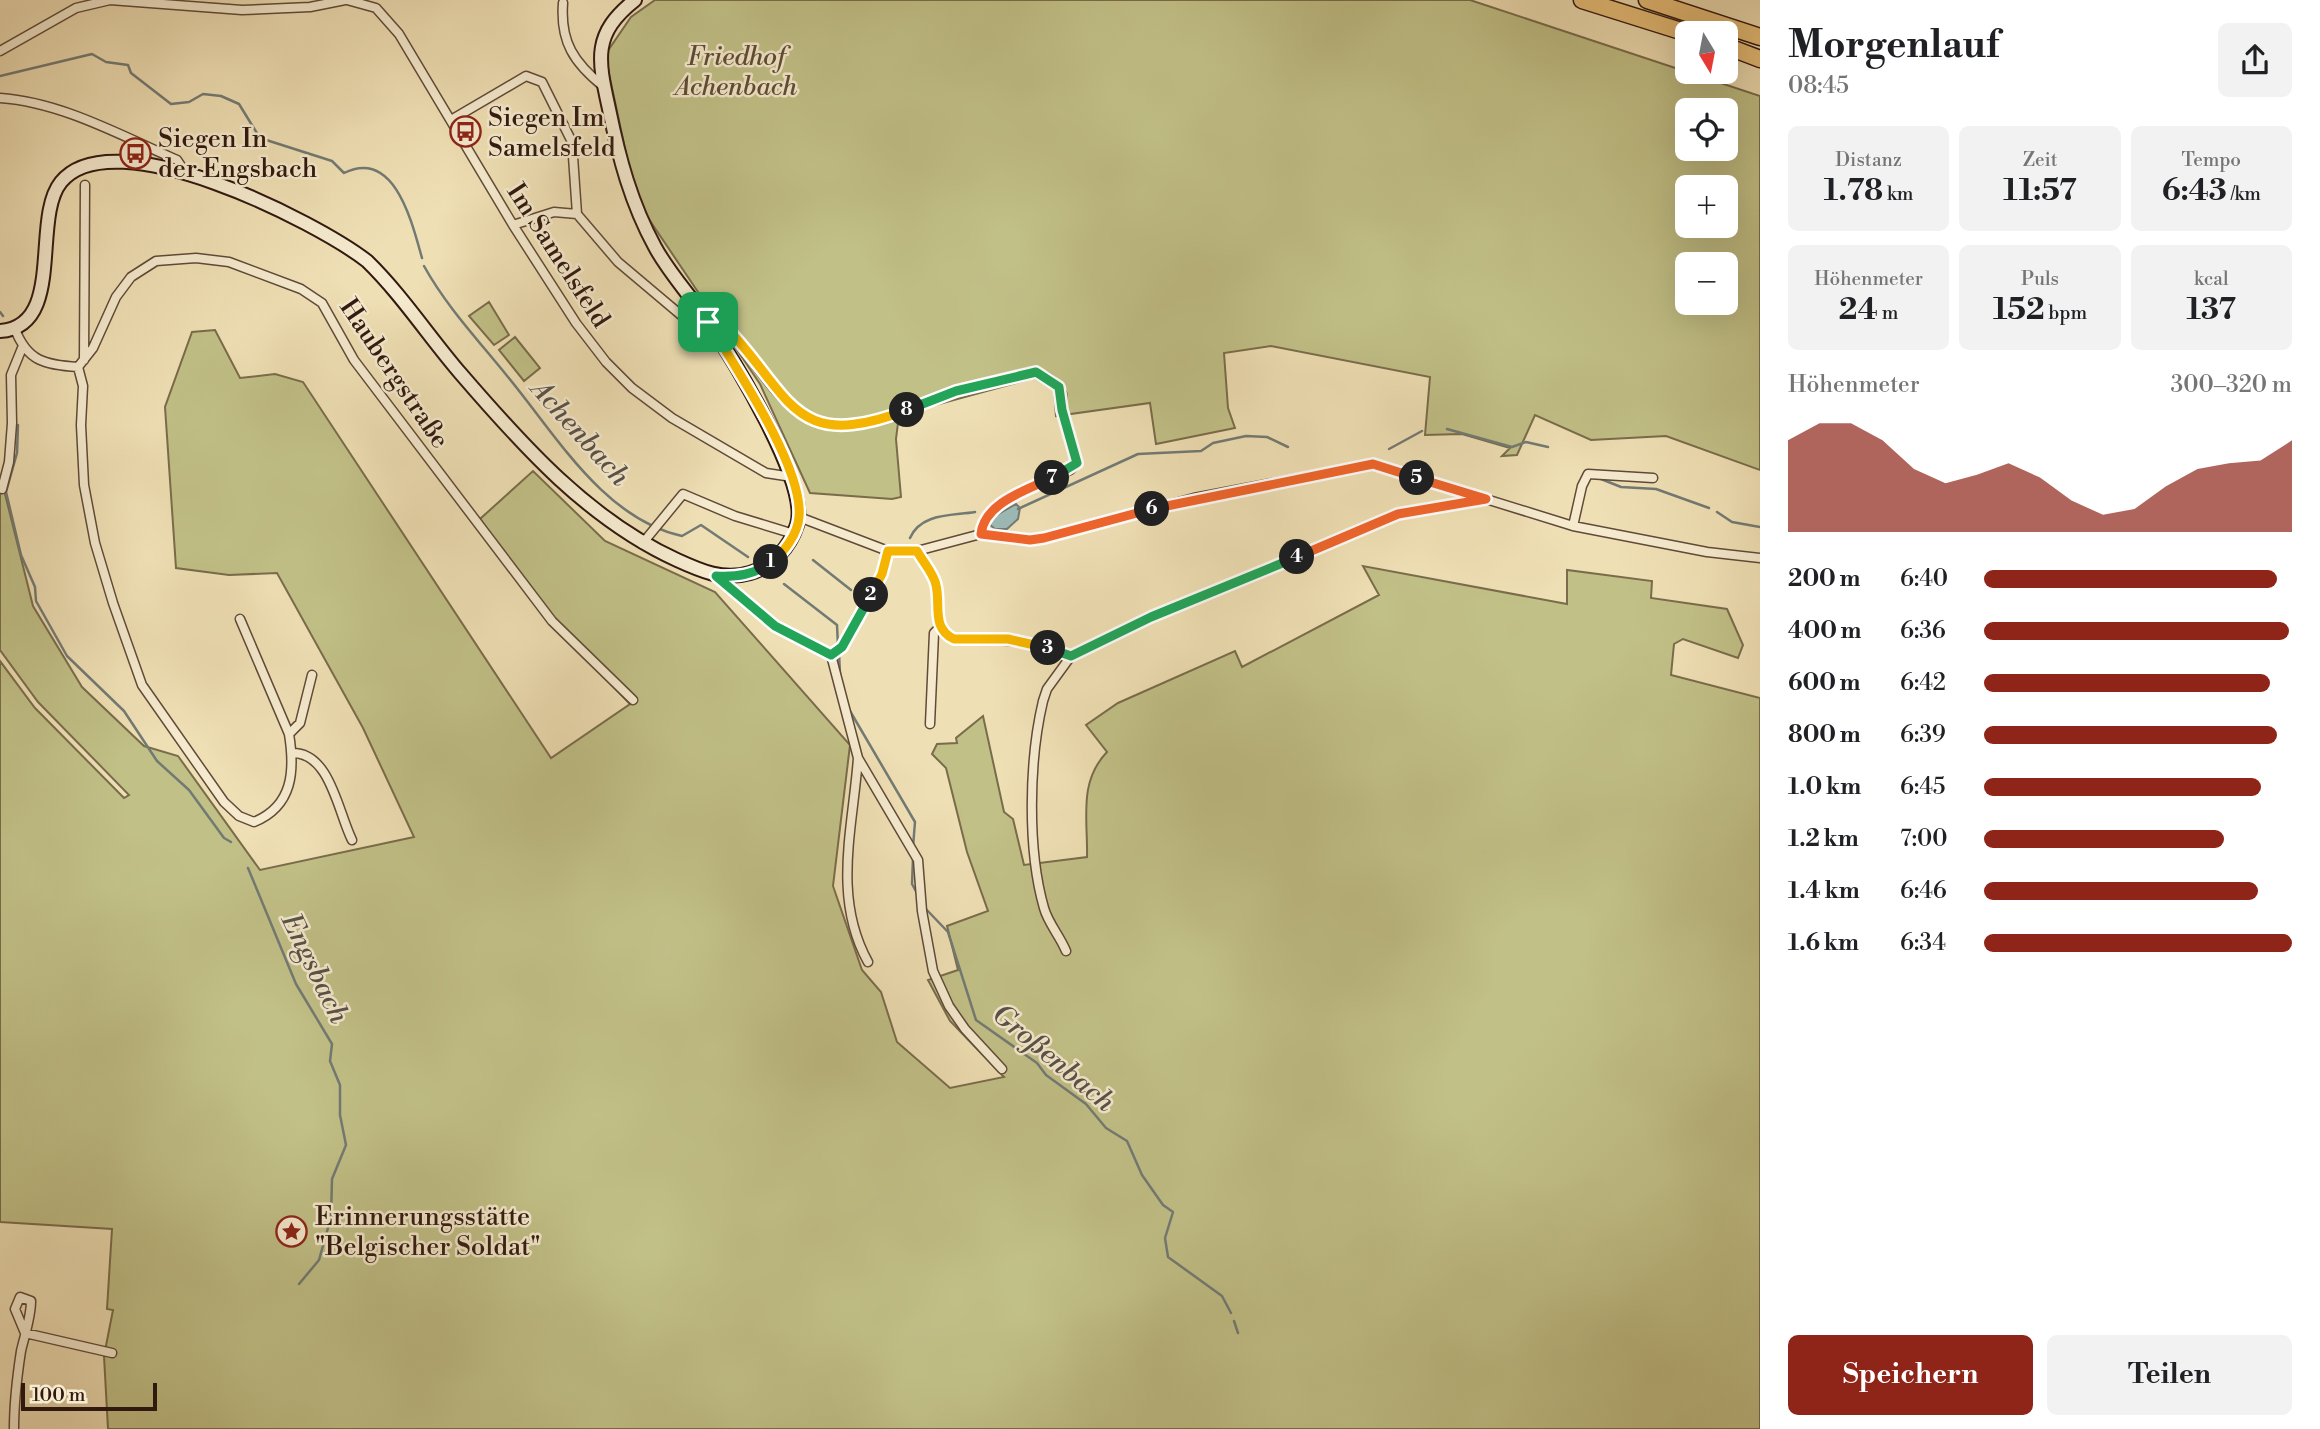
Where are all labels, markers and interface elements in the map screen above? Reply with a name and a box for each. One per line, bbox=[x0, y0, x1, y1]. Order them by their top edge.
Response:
north arrow bbox=[1675, 21, 1738, 84]
map controls bbox=[1675, 21, 1738, 315]
text: Morgenlauf bbox=[1788, 22, 1999, 69]
button: share bbox=[2218, 23, 2292, 97]
park label: Friedhof Achenbach bbox=[672, 41, 797, 103]
text: 08:45 bbox=[1788, 72, 1849, 100]
button: locate bbox=[1675, 98, 1738, 161]
place label: Siegen Im Samelsfeld bbox=[488, 102, 616, 164]
bus stop icon: Siegen Im Samelsfeld bbox=[448, 115, 482, 149]
place label: Siegen In der Engsbach bbox=[158, 123, 317, 185]
bus stop icon: Siegen In der Engsbach bbox=[118, 136, 152, 170]
text: Distanz bbox=[1835, 148, 1902, 172]
text: Zeit bbox=[2023, 148, 2057, 172]
text: Tempo bbox=[2182, 148, 2241, 172]
text: 1.78 bbox=[1824, 172, 1883, 210]
text: 11:57 bbox=[2003, 172, 2077, 210]
text: 6:43 bbox=[2162, 172, 2227, 210]
button: + bbox=[1675, 175, 1738, 238]
street label: Im Samelsfeld bbox=[500, 177, 617, 334]
text: km bbox=[1883, 182, 1914, 206]
text: /km bbox=[2227, 182, 2261, 206]
button: − bbox=[1675, 252, 1738, 315]
text: Höhenmeter bbox=[1814, 267, 1923, 291]
text: Puls bbox=[2021, 267, 2059, 291]
text: kcal bbox=[2194, 267, 2229, 291]
text: 24 bbox=[1839, 291, 1878, 329]
text: 152 bbox=[1993, 291, 2045, 329]
text: 137 bbox=[2187, 291, 2236, 329]
street label: Haubergstraße bbox=[332, 292, 456, 455]
pin bbox=[678, 292, 738, 352]
text: m bbox=[1878, 301, 1898, 325]
text: bpm bbox=[2045, 301, 2087, 325]
icon: arrive bbox=[689, 303, 727, 341]
water label: Achenbach bbox=[521, 370, 637, 494]
text: Höhenmeter bbox=[1788, 371, 1920, 399]
text: 300–320 m bbox=[2170, 371, 2292, 399]
pin: 8 bbox=[890, 392, 925, 428]
text: 8 bbox=[900, 397, 913, 421]
pin: 7 bbox=[1034, 461, 1070, 496]
pin: 5 bbox=[1400, 461, 1434, 496]
text: 7 bbox=[1046, 465, 1057, 489]
text: 5 bbox=[1411, 465, 1422, 489]
pin: 6 bbox=[1134, 491, 1170, 526]
text: 6 bbox=[1146, 496, 1157, 520]
pin: 4 bbox=[1280, 540, 1314, 574]
pin: 1 bbox=[754, 544, 788, 580]
text: 4 bbox=[1290, 544, 1303, 568]
text: 1 bbox=[766, 549, 775, 573]
text: 200 m bbox=[1788, 565, 1860, 593]
text: 6:40 bbox=[1900, 565, 1948, 593]
pin: 2 bbox=[854, 578, 888, 612]
text: 2 bbox=[865, 582, 876, 606]
text: 400 m bbox=[1788, 617, 1861, 645]
text: 6:36 bbox=[1900, 617, 1946, 645]
pin: 3 bbox=[1030, 630, 1066, 666]
text: 3 bbox=[1042, 635, 1053, 659]
text: 600 m bbox=[1788, 669, 1861, 697]
text: 6:42 bbox=[1900, 669, 1946, 697]
text: 800 m bbox=[1788, 721, 1861, 749]
text: 6:39 bbox=[1900, 721, 1946, 749]
text: 1.0 km bbox=[1788, 773, 1861, 801]
text: 6:45 bbox=[1900, 773, 1946, 801]
text: 1.2 km bbox=[1788, 825, 1859, 853]
text: 7:00 bbox=[1900, 825, 1948, 853]
text: 1.4 km bbox=[1788, 877, 1860, 905]
text: 6:46 bbox=[1900, 877, 1947, 905]
water label: Engsbach bbox=[272, 906, 356, 1030]
text: 1.6 km bbox=[1788, 929, 1859, 957]
text: 6:34 bbox=[1900, 929, 1946, 957]
water label: Großenbach bbox=[985, 997, 1122, 1120]
place label: Erinnerungsstätte "Belgischer Soldat" bbox=[315, 1201, 541, 1263]
place icon: Erinnerungsstätte "Belgischer Soldat" bbox=[275, 1214, 309, 1248]
button: Speichern bbox=[1788, 1335, 2033, 1415]
button: Teilen bbox=[2047, 1335, 2292, 1415]
scale bar bbox=[21, 1380, 158, 1412]
text: 100 m bbox=[32, 1383, 85, 1407]

